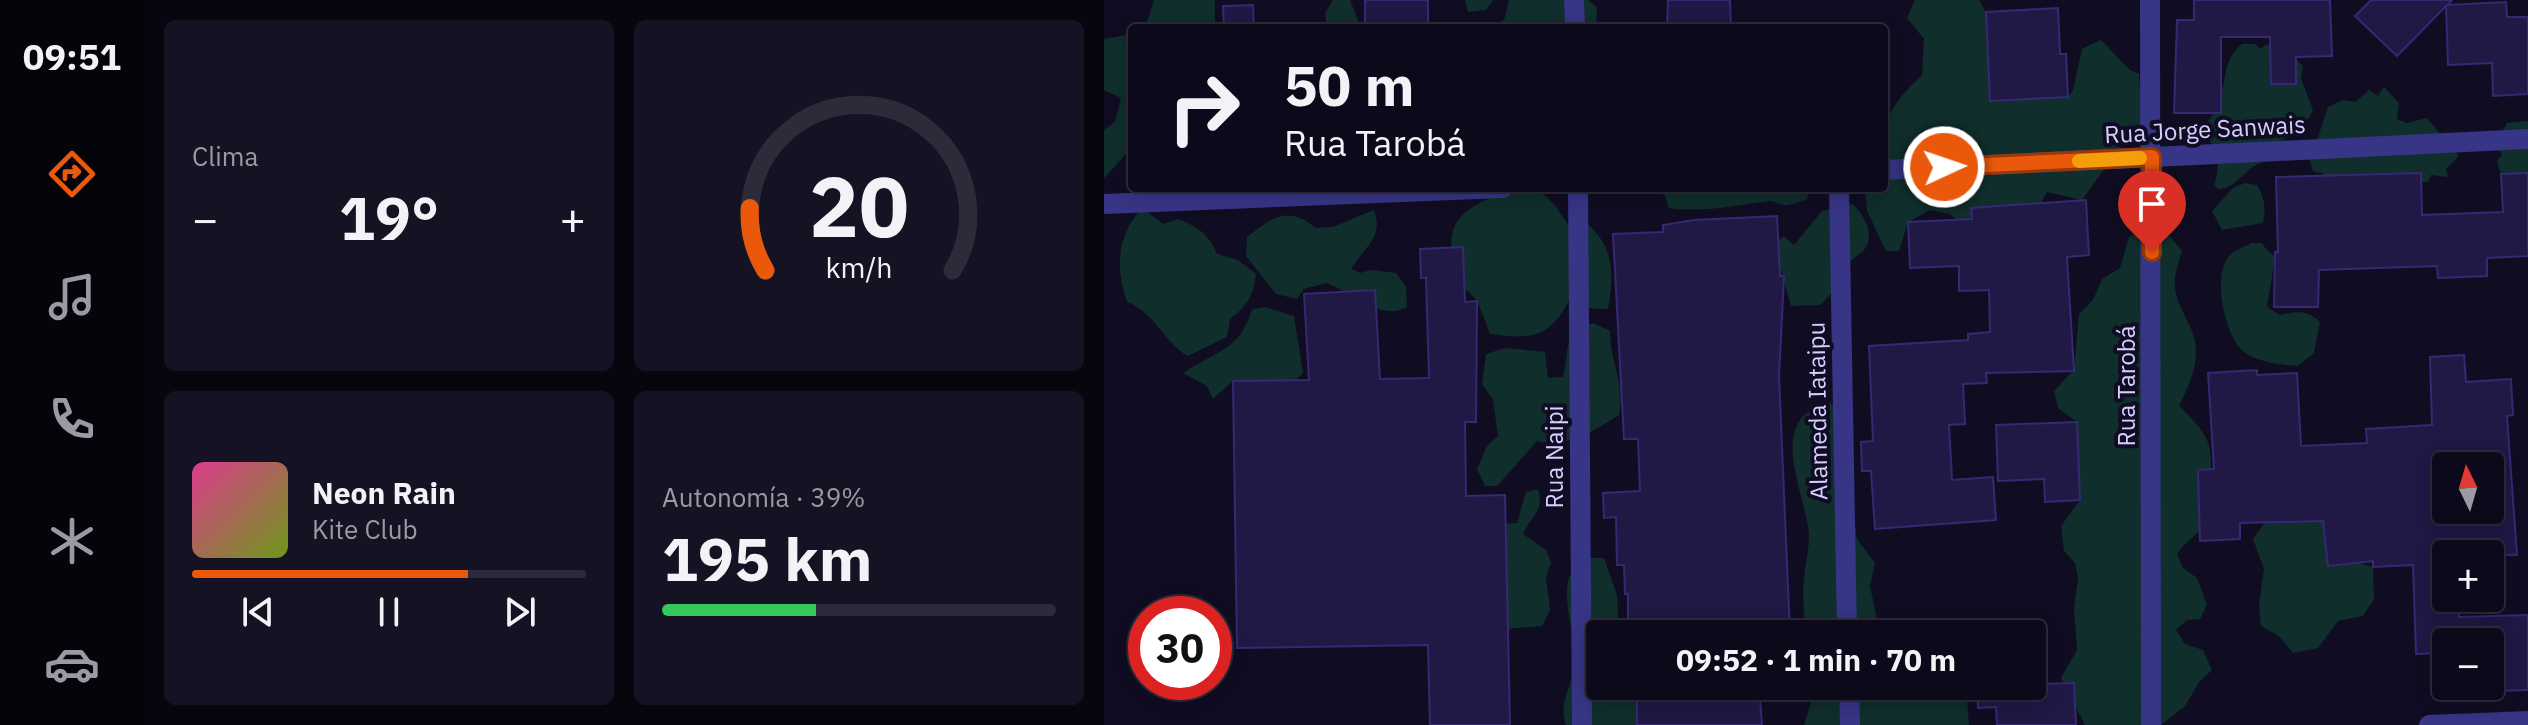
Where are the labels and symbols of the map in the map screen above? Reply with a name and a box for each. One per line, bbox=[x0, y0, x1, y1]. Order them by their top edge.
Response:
street label: Rua Jorge Sanwais bbox=[2103, 108, 2307, 150]
position arrow bbox=[1902, 125, 1986, 209]
pin bbox=[2118, 170, 2186, 252]
street label: Alameda Iataipu bbox=[1799, 321, 1835, 501]
street label: Rua Tarobá bbox=[2110, 325, 2142, 447]
street label: Rua Naipi bbox=[1538, 405, 1570, 509]
north arrow bbox=[2432, 452, 2504, 524]
speed limit sign: 30 bbox=[1128, 596, 1232, 700]

